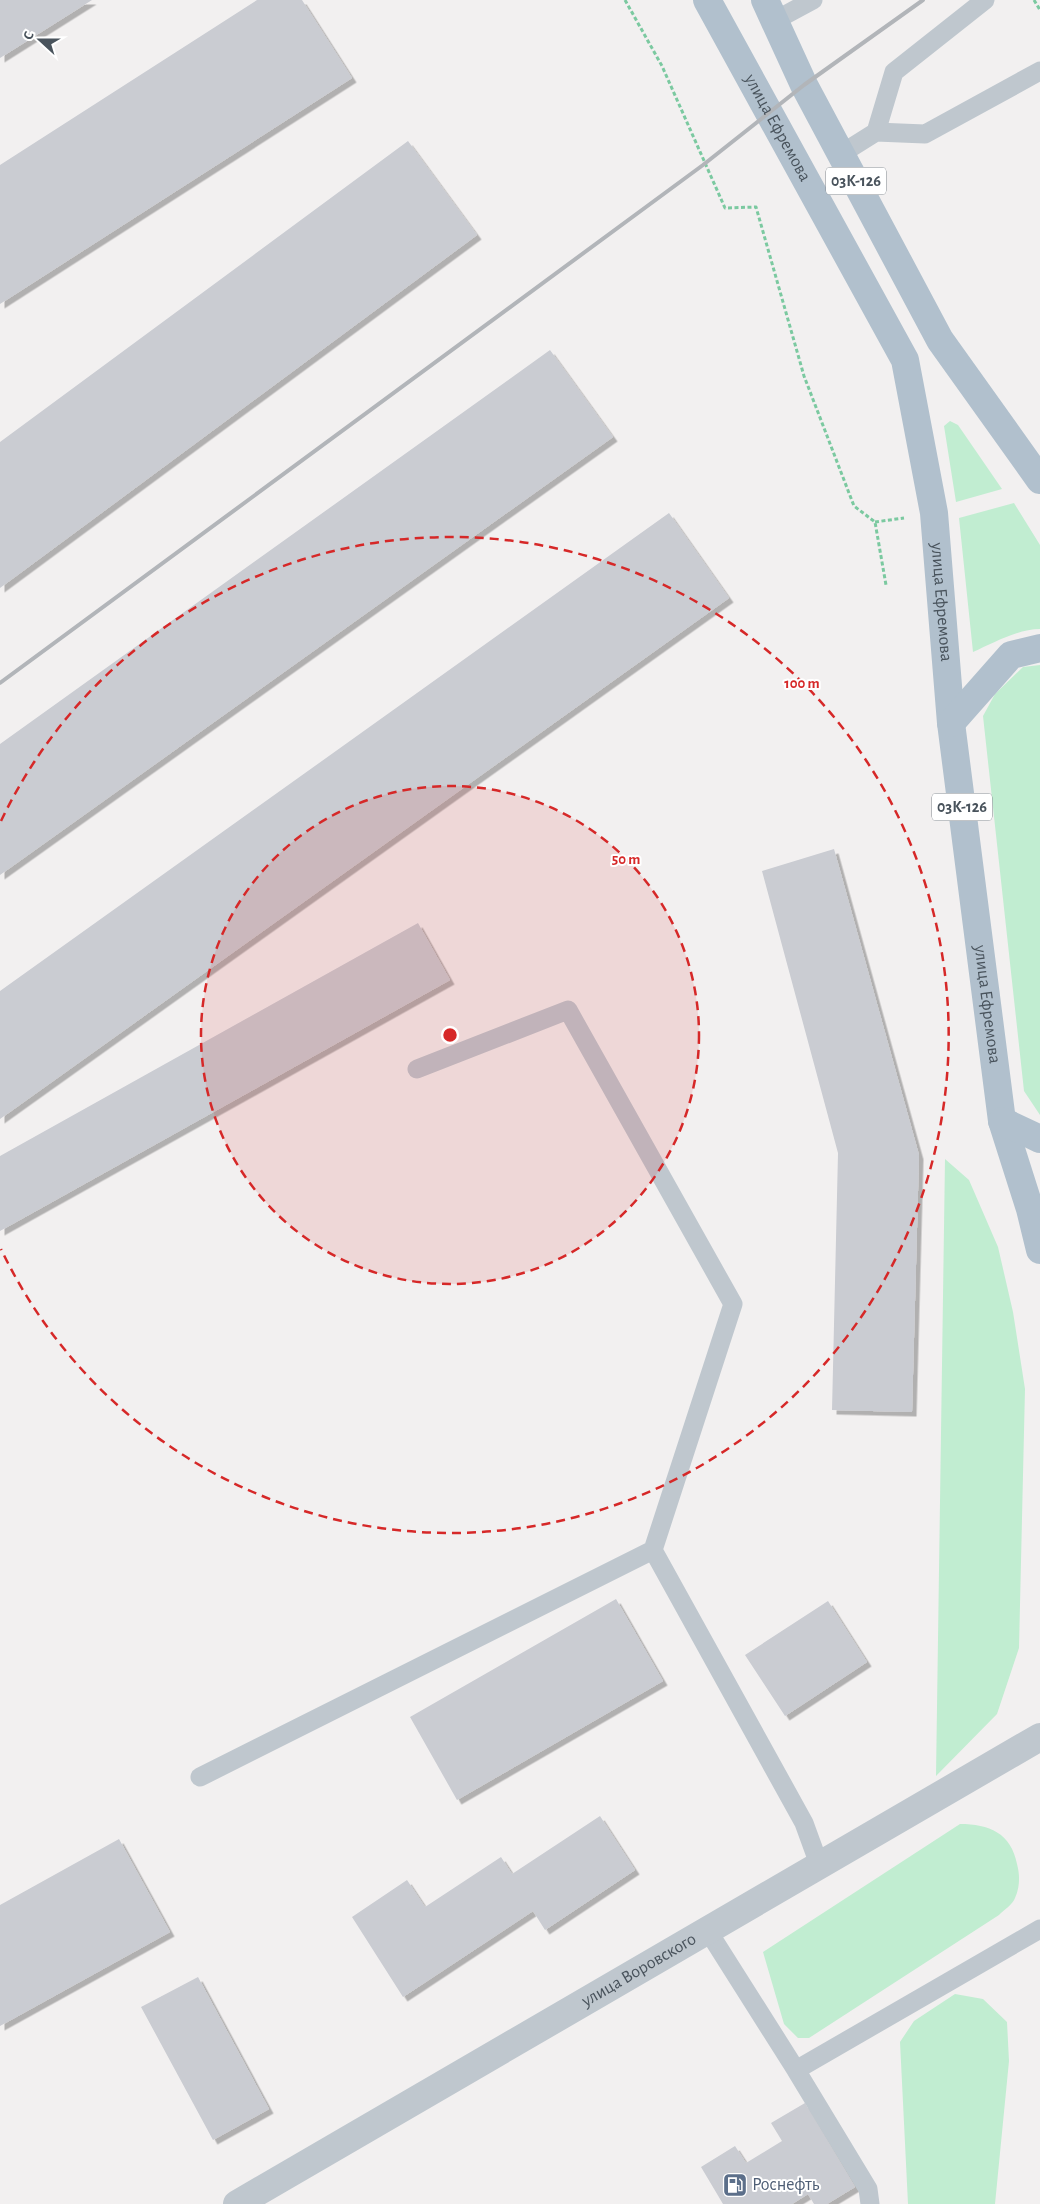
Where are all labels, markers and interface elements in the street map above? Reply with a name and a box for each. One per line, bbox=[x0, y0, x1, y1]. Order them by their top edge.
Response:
north arrow bbox=[15, 15, 65, 65]
text: С bbox=[21, 29, 37, 42]
street label: улица Ефремова bbox=[740, 70, 814, 185]
road number: 03К-126 bbox=[826, 168, 886, 195]
street label: улица Ефремова bbox=[927, 541, 955, 662]
text: 100 m bbox=[784, 676, 820, 691]
road number: 03К-126 bbox=[932, 794, 992, 820]
text: 50 m bbox=[612, 852, 640, 867]
street label: улица Ефремова bbox=[970, 943, 1004, 1065]
centre of rings bbox=[441, 1026, 459, 1044]
street label: улица Воровского bbox=[578, 1930, 699, 2011]
fuel station icon: Роснефть bbox=[722, 2172, 748, 2198]
place label: Роснефть bbox=[752, 2176, 820, 2194]

